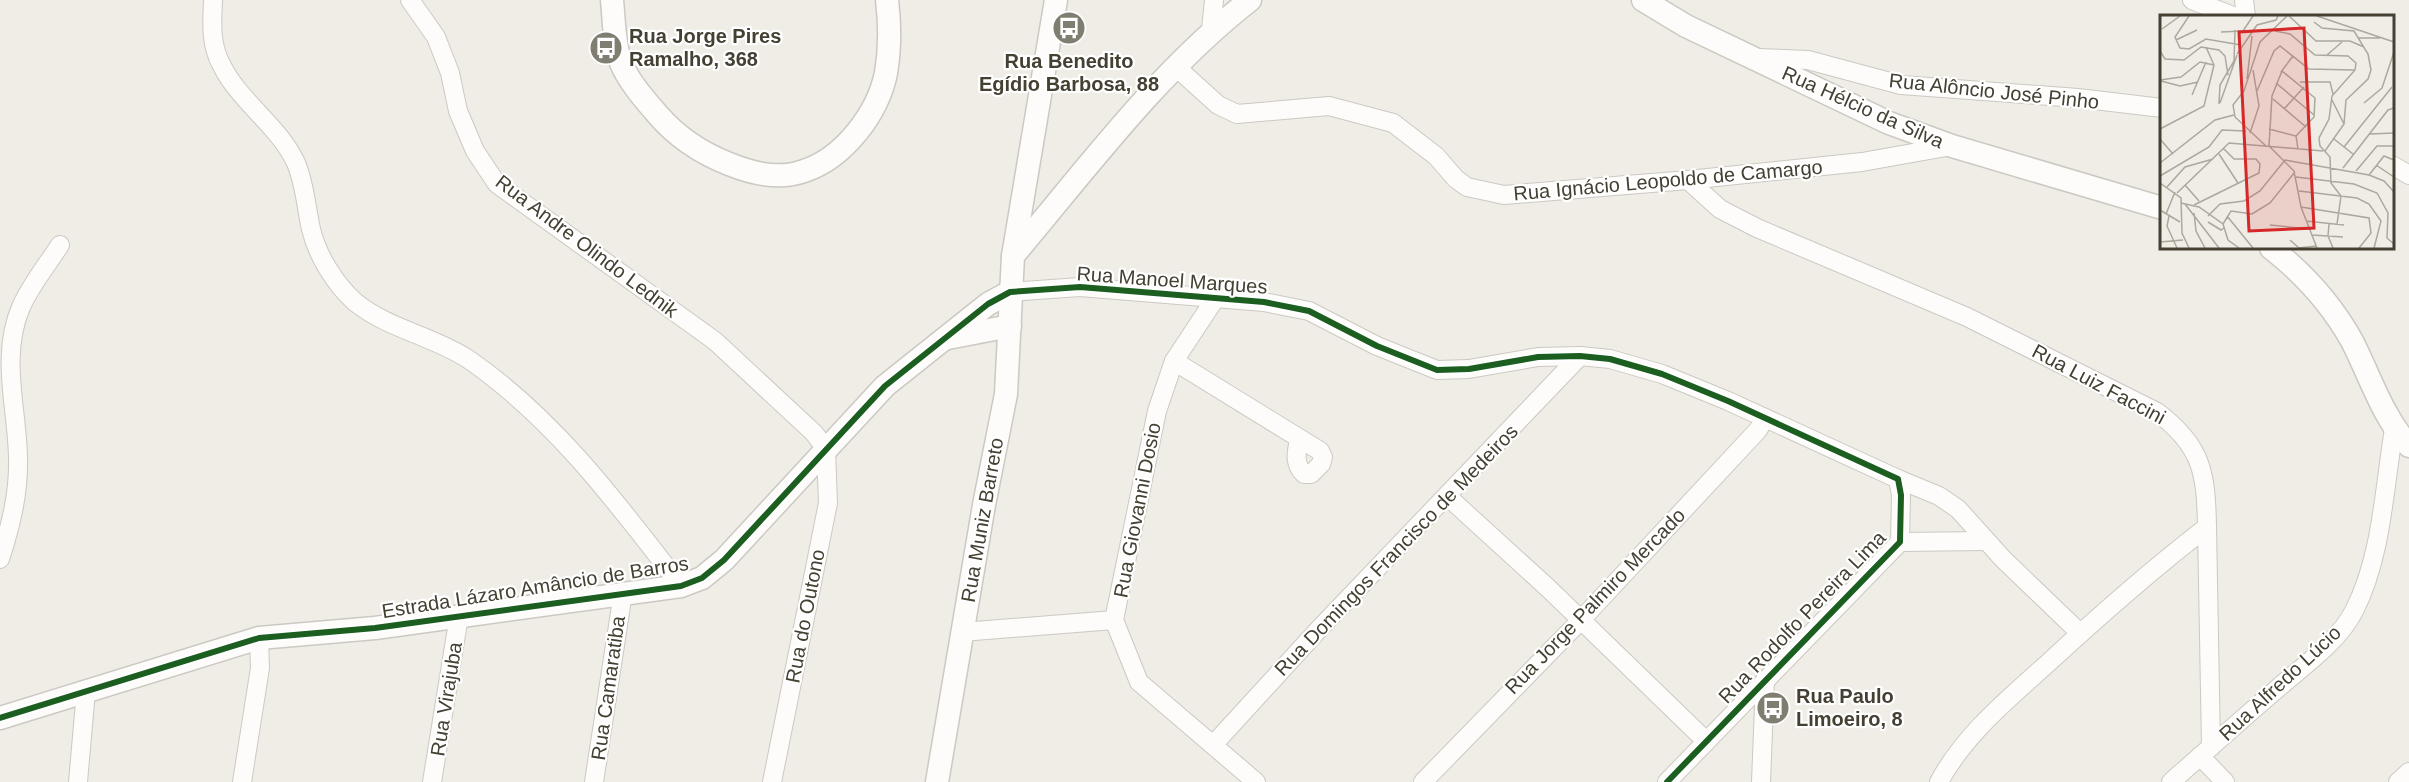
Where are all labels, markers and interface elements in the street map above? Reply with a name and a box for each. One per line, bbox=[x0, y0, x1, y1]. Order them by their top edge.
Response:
bus stop icon: Rua Benedito Egídio Barbosa, 88 bbox=[1051, 10, 1087, 46]
inset map bbox=[2160, 15, 2394, 249]
place label: Rua Jorge Pires Ramalho, 368 bbox=[629, 25, 781, 70]
bus stop icon: Rua Jorge Pires Ramalho, 368 bbox=[588, 30, 624, 66]
place label: Rua Benedito Egídio Barbosa, 88 bbox=[979, 50, 1159, 95]
street label: Rua Hélcio da Silva bbox=[1779, 61, 1948, 153]
street label: Rua Alôncio José Pinho bbox=[1888, 69, 2100, 113]
street label: Rua Ignácio Leopoldo de Camargo bbox=[1513, 156, 1823, 204]
street label: Rua Andre Olindo Lednik bbox=[492, 170, 683, 322]
street label: Rua Manoel Marques bbox=[1076, 262, 1268, 298]
street label: Rua Luiz Faccini bbox=[2029, 340, 2169, 428]
street label: Rua Domingos Francisco de Medeiros bbox=[1270, 420, 1522, 680]
street label: Rua Giovanni Dosio bbox=[1109, 421, 1165, 599]
street label: Rua Muniz Barreto bbox=[957, 436, 1007, 604]
street label: Rua Jorge Palmiro Mercado bbox=[1501, 504, 1689, 698]
street label: Rua Rodolfo Pereira Lima bbox=[1714, 526, 1890, 707]
street label: Rua do Outono bbox=[781, 547, 829, 685]
street label: Estrada Lázaro Amâncio de Barros bbox=[380, 552, 690, 622]
street label: Rua Camaratiba bbox=[587, 613, 629, 762]
street label: Rua Alfredo Lúcio bbox=[2215, 621, 2345, 745]
street label: Rua Virajuba bbox=[426, 639, 466, 758]
place label: Rua Paulo Limoeiro, 8 bbox=[1796, 685, 1903, 730]
bus stop icon: Rua Paulo Limoeiro, 8 bbox=[1755, 690, 1791, 726]

